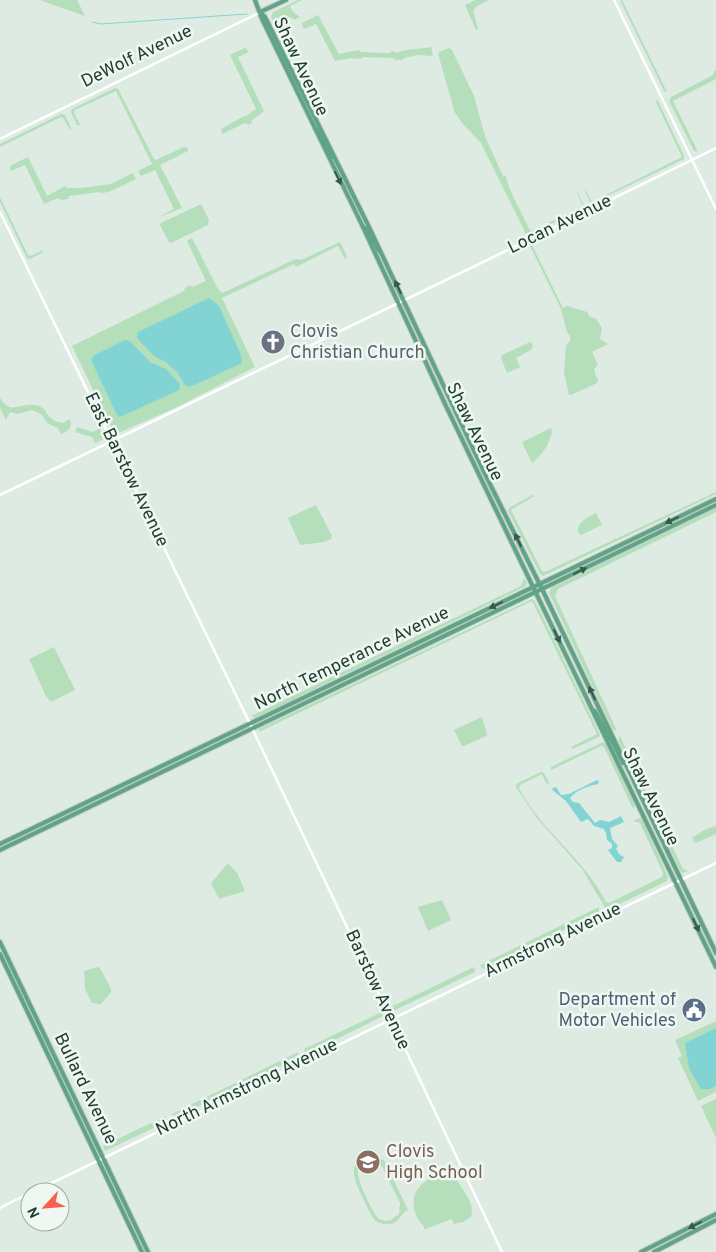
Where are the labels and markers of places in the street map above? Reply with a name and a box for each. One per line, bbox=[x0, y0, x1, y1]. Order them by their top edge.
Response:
place label: Clovis Christian Church bbox=[290, 321, 425, 365]
church icon: Clovis Christian Church bbox=[260, 329, 286, 355]
place label: Department of Motor Vehicles bbox=[558, 989, 676, 1033]
public building icon: Department of Motor Vehicles bbox=[681, 997, 707, 1023]
place label: Clovis High School bbox=[386, 1141, 483, 1185]
school or university icon: Clovis High School bbox=[355, 1149, 381, 1175]

